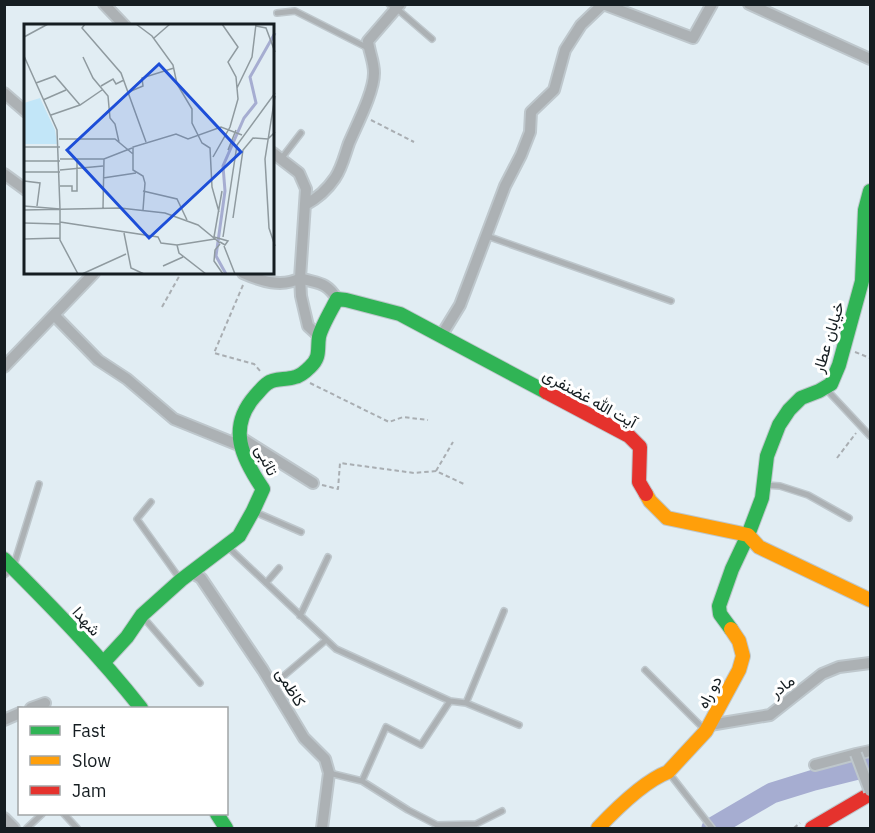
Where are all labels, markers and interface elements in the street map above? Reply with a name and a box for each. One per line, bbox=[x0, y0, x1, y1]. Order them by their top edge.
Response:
inset map bbox=[24, 24, 274, 274]
street label: خیابان عطار bbox=[807, 299, 849, 376]
street label: آیت الله غضنفری bbox=[539, 364, 642, 433]
street label: تائبی bbox=[250, 441, 283, 479]
street label: شهدا bbox=[68, 602, 105, 641]
street label: کاظمی bbox=[271, 664, 310, 710]
street label: مادر bbox=[765, 670, 799, 703]
street label: دو راه bbox=[692, 672, 727, 712]
legend bbox=[18, 707, 228, 815]
text: Fast bbox=[72, 719, 106, 742]
text: Slow bbox=[72, 749, 111, 772]
text: Jam bbox=[72, 779, 107, 802]

